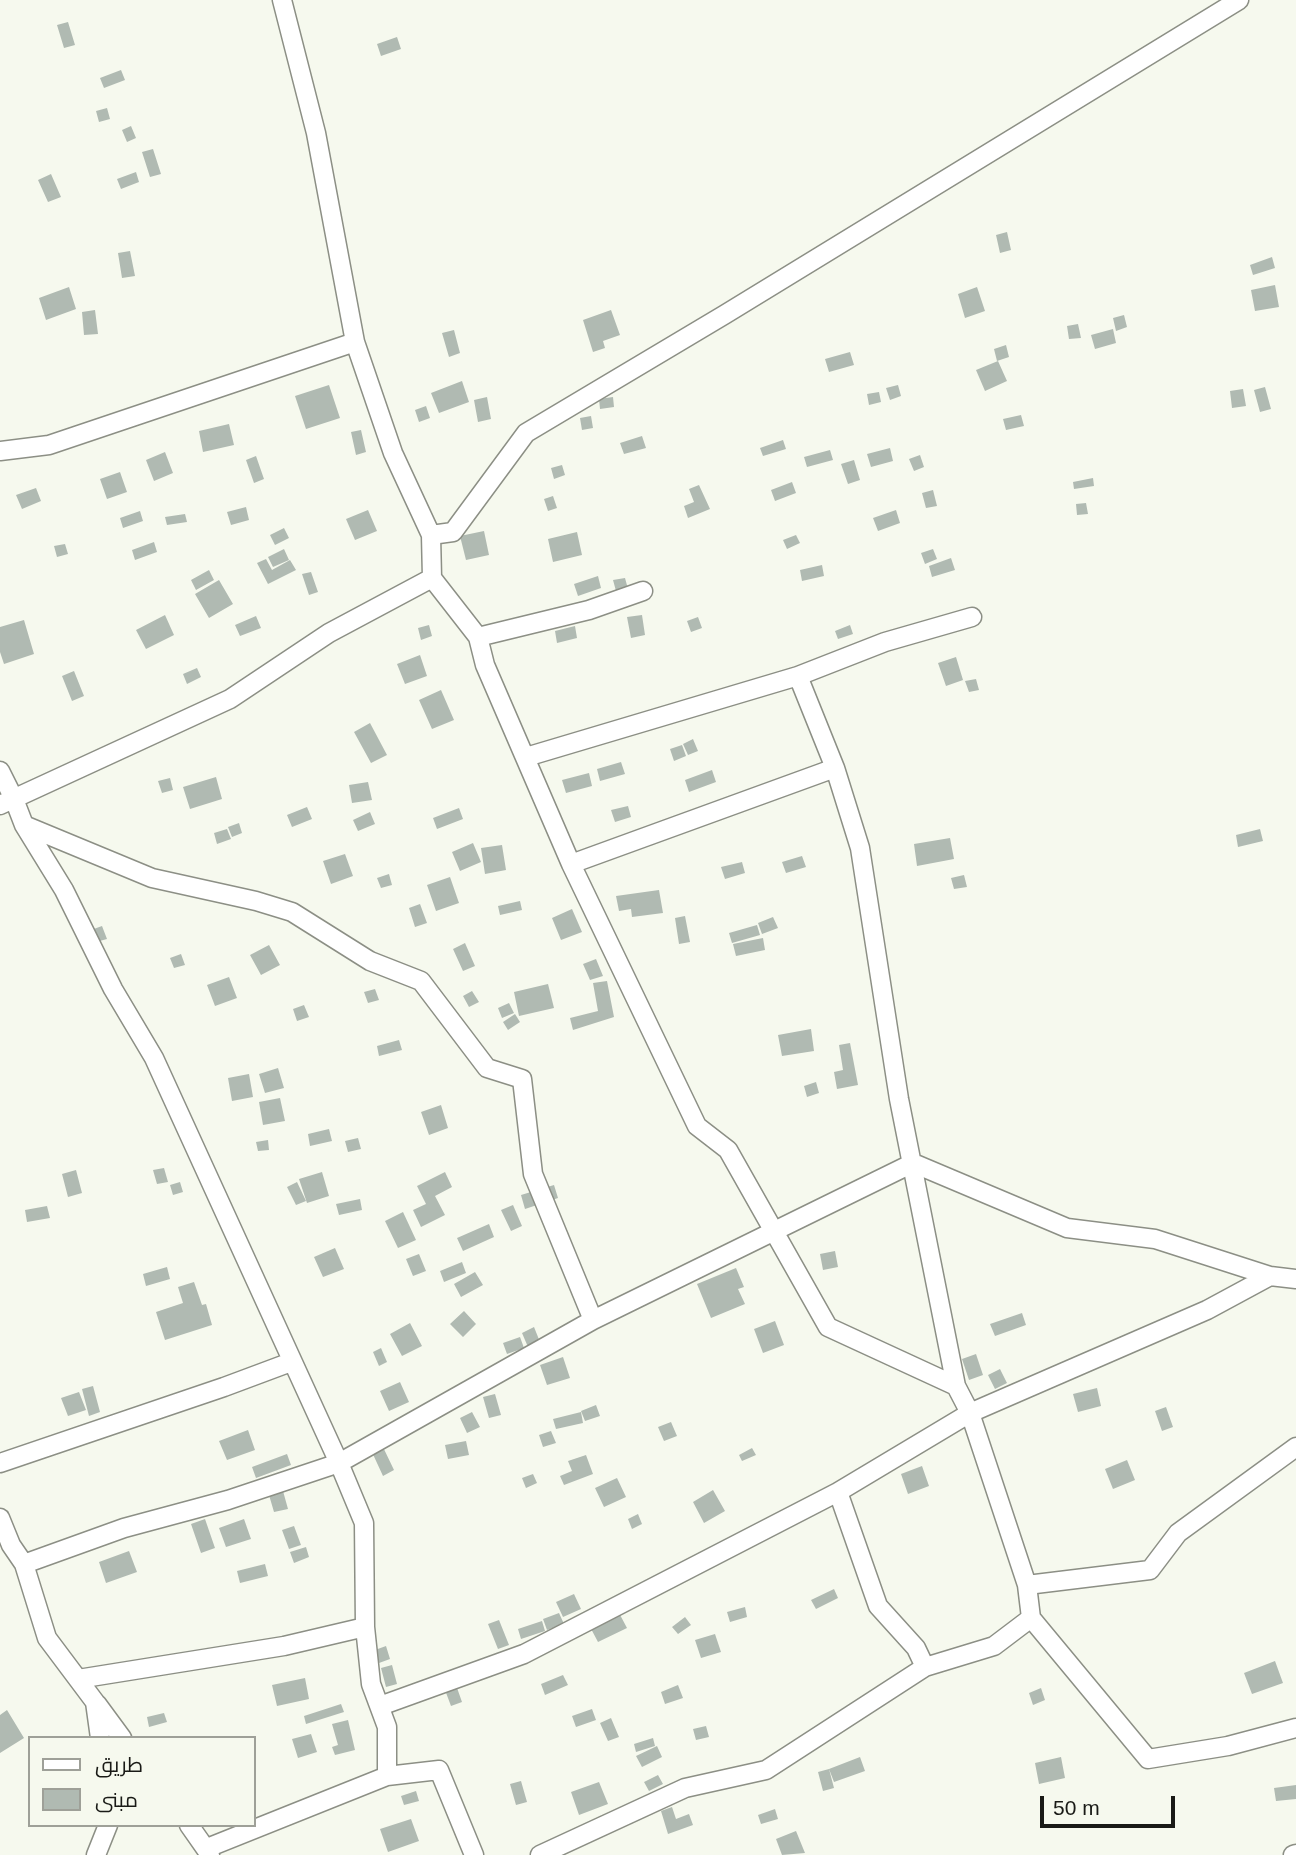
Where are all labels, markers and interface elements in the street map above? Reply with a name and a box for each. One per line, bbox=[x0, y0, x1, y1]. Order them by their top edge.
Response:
legend bbox=[28, 1736, 256, 1827]
text: طريق bbox=[95, 1753, 143, 1776]
scale bar bbox=[1044, 1782, 1179, 1826]
text: مبنى bbox=[95, 1788, 138, 1811]
text: 50 m bbox=[1053, 1796, 1100, 1819]

